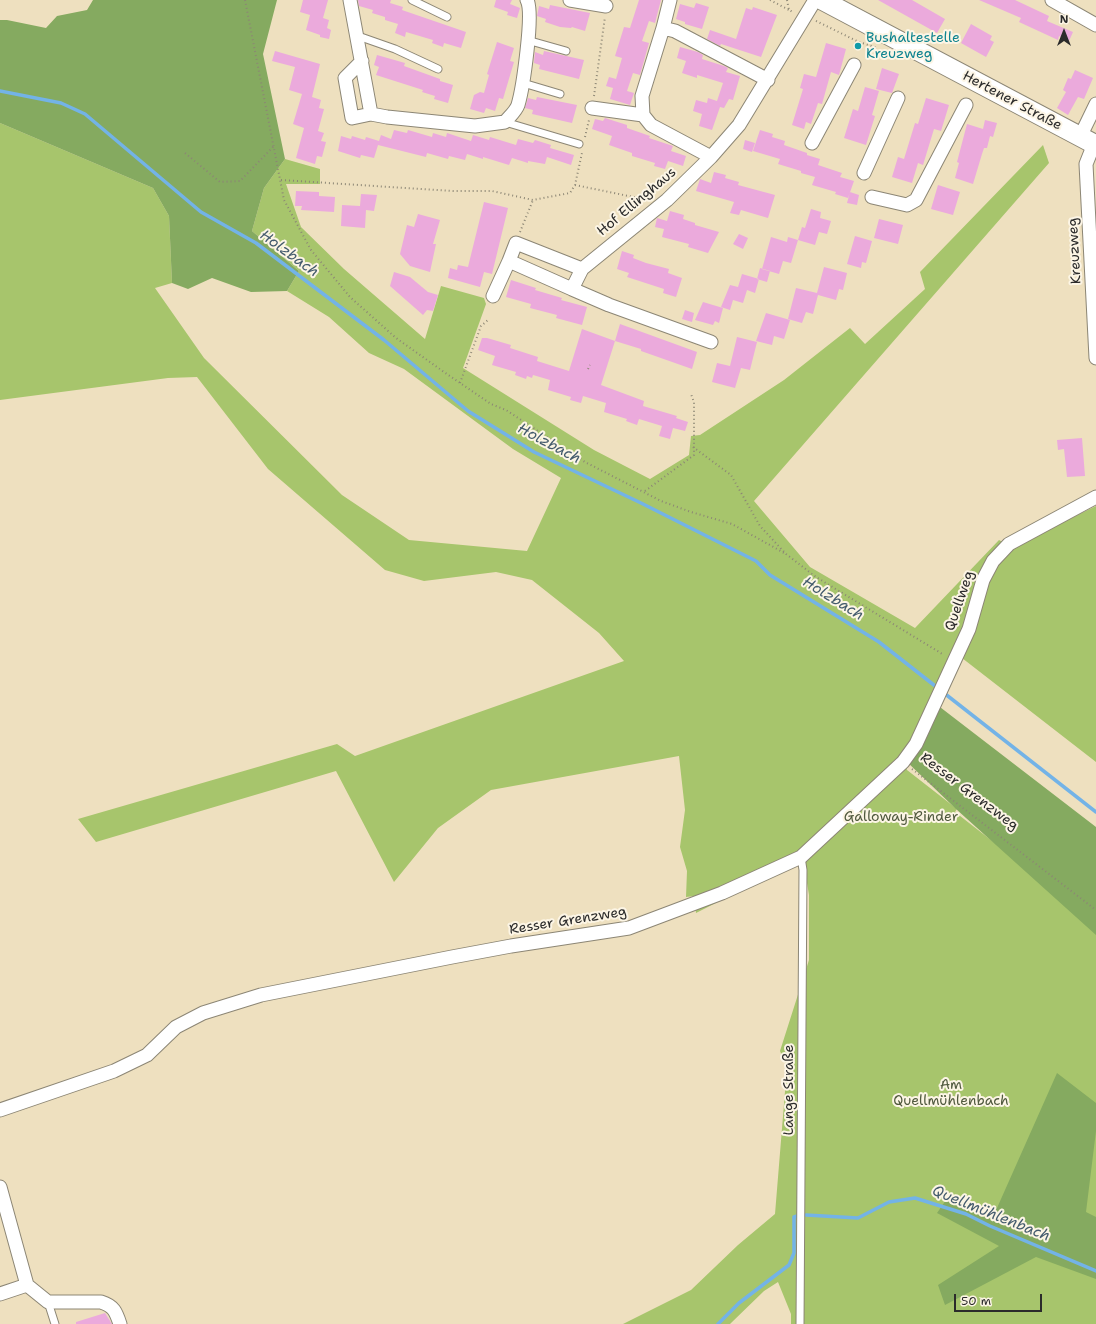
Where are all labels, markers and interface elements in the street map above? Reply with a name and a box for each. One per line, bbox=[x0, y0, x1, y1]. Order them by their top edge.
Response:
north arrow bbox=[1044, 12, 1084, 52]
text: N bbox=[1060, 12, 1068, 27]
place label: Bushaltestelle Kreuzweg bbox=[866, 30, 960, 62]
marker: Bushaltestelle Kreuzweg bbox=[853, 41, 863, 51]
street label: Hertener Straße bbox=[959, 68, 1065, 134]
street label: Hof Ellinghaus bbox=[594, 164, 680, 240]
street label: Kreuzweg bbox=[1065, 217, 1085, 285]
water label: Holzbach bbox=[256, 227, 322, 281]
water label: Holzbach bbox=[514, 420, 584, 468]
street label: Quellweg bbox=[942, 569, 978, 633]
water label: Holzbach bbox=[799, 573, 867, 625]
street label: Resser Grenzweg bbox=[917, 750, 1021, 834]
park label: Galloway-Rinder bbox=[844, 809, 958, 825]
street label: Resser Grenzweg bbox=[508, 903, 628, 939]
street label: Lange Straße bbox=[781, 1045, 797, 1135]
park label: Am Quellmühlenbach bbox=[893, 1077, 1009, 1110]
water label: Quellmühlenbach bbox=[929, 1182, 1053, 1246]
scale bar bbox=[956, 1286, 1044, 1312]
text: 50 m bbox=[961, 1293, 991, 1309]

